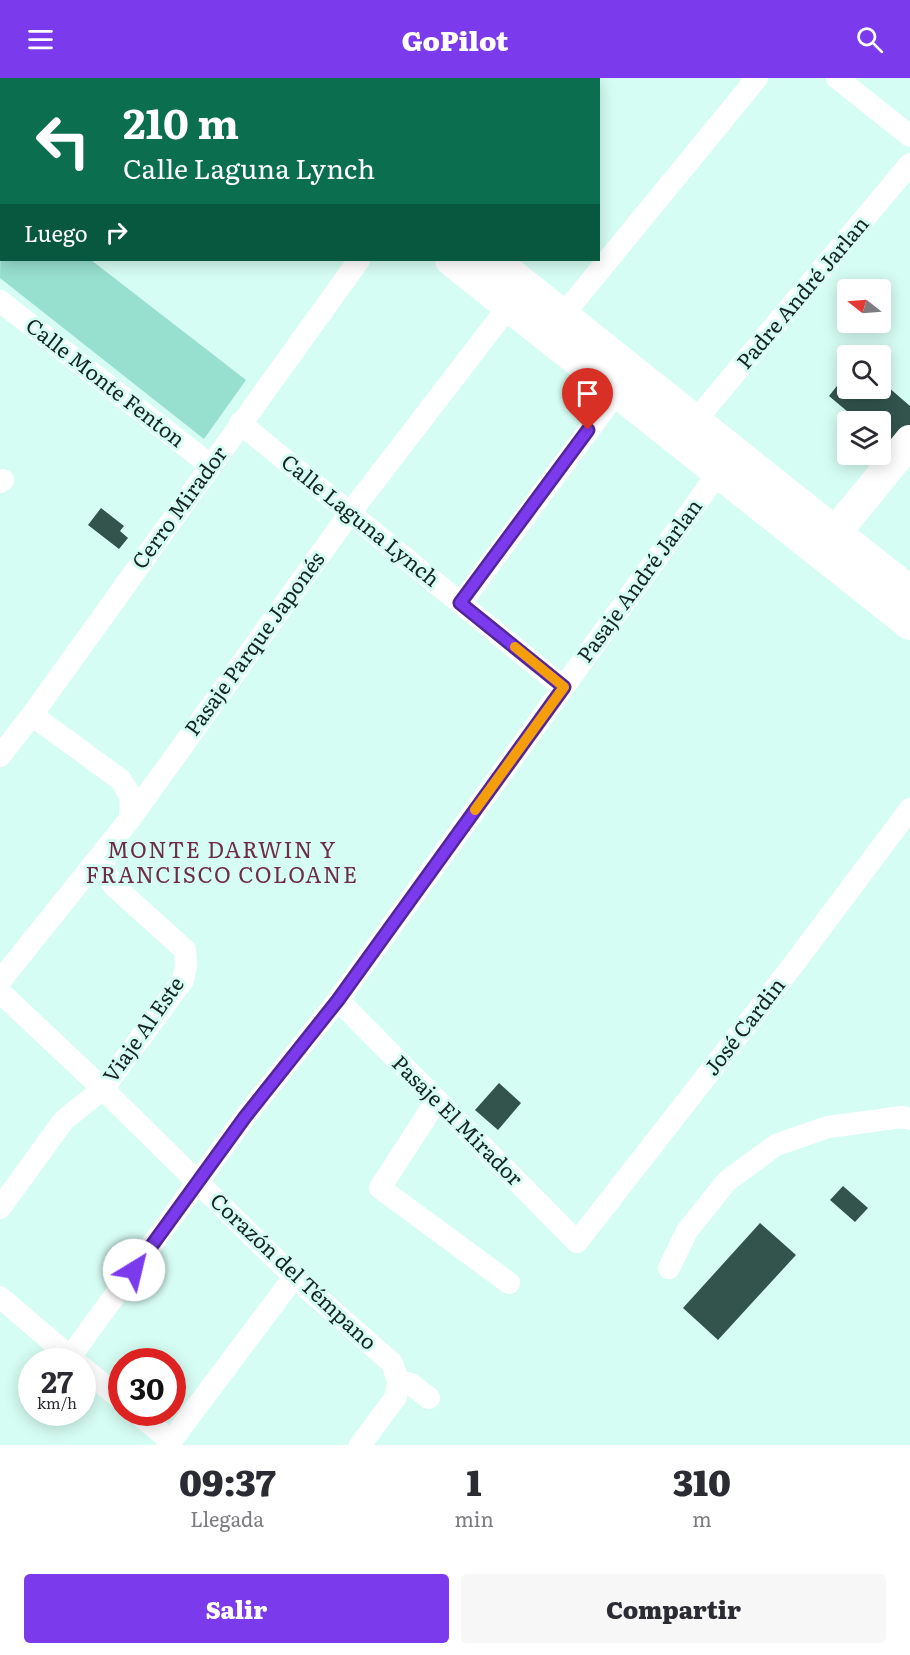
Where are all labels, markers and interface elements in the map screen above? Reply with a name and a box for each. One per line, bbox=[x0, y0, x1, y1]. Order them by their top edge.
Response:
text: GoPilot bbox=[402, 19, 508, 59]
icon: menu bbox=[24, 23, 57, 56]
icon: search bbox=[853, 23, 886, 56]
text: 210 m bbox=[123, 90, 239, 152]
icon: left bbox=[24, 102, 102, 180]
text: Calle Laguna Lynch bbox=[123, 147, 375, 187]
street label: Padre André Jarlan bbox=[728, 208, 874, 375]
text: Luego bbox=[24, 216, 88, 249]
icon: right bbox=[100, 216, 133, 249]
north arrow bbox=[837, 279, 891, 333]
map controls bbox=[837, 279, 891, 465]
street label: Calle Monte Fenton bbox=[20, 309, 193, 453]
button: search bbox=[837, 345, 891, 399]
pin bbox=[562, 368, 613, 430]
icon: arrive bbox=[571, 377, 604, 410]
button: layers bbox=[837, 411, 891, 465]
street label: Cerro Mirador bbox=[123, 439, 233, 574]
street label: Calle Laguna Lynch bbox=[276, 445, 448, 593]
street label: Pasaje André Jarlan bbox=[568, 491, 708, 668]
street label: Pasaje Parque Japonés bbox=[175, 544, 330, 741]
district label: MONTE DARWIN Y FRANCISCO COLOANE bbox=[86, 832, 358, 890]
street label: Viaje Al Este bbox=[94, 969, 190, 1088]
street label: José Cardin bbox=[695, 970, 791, 1081]
street label: Pasaje El Mirador bbox=[386, 1047, 531, 1192]
street label: Corazón del Témpano bbox=[204, 1185, 385, 1356]
position arrow bbox=[102, 1238, 166, 1302]
speed limit sign: 30 bbox=[108, 1348, 186, 1426]
text: 27 bbox=[41, 1358, 73, 1402]
text: km/h bbox=[37, 1391, 77, 1414]
text: 09:37 bbox=[179, 1454, 276, 1507]
text: 1 bbox=[467, 1454, 482, 1507]
text: 310 bbox=[673, 1454, 731, 1507]
text: Llegada bbox=[190, 1503, 264, 1533]
text: min bbox=[454, 1503, 494, 1533]
text: m bbox=[692, 1503, 712, 1533]
button: Salir bbox=[24, 1574, 449, 1643]
button: Compartir bbox=[461, 1574, 886, 1643]

